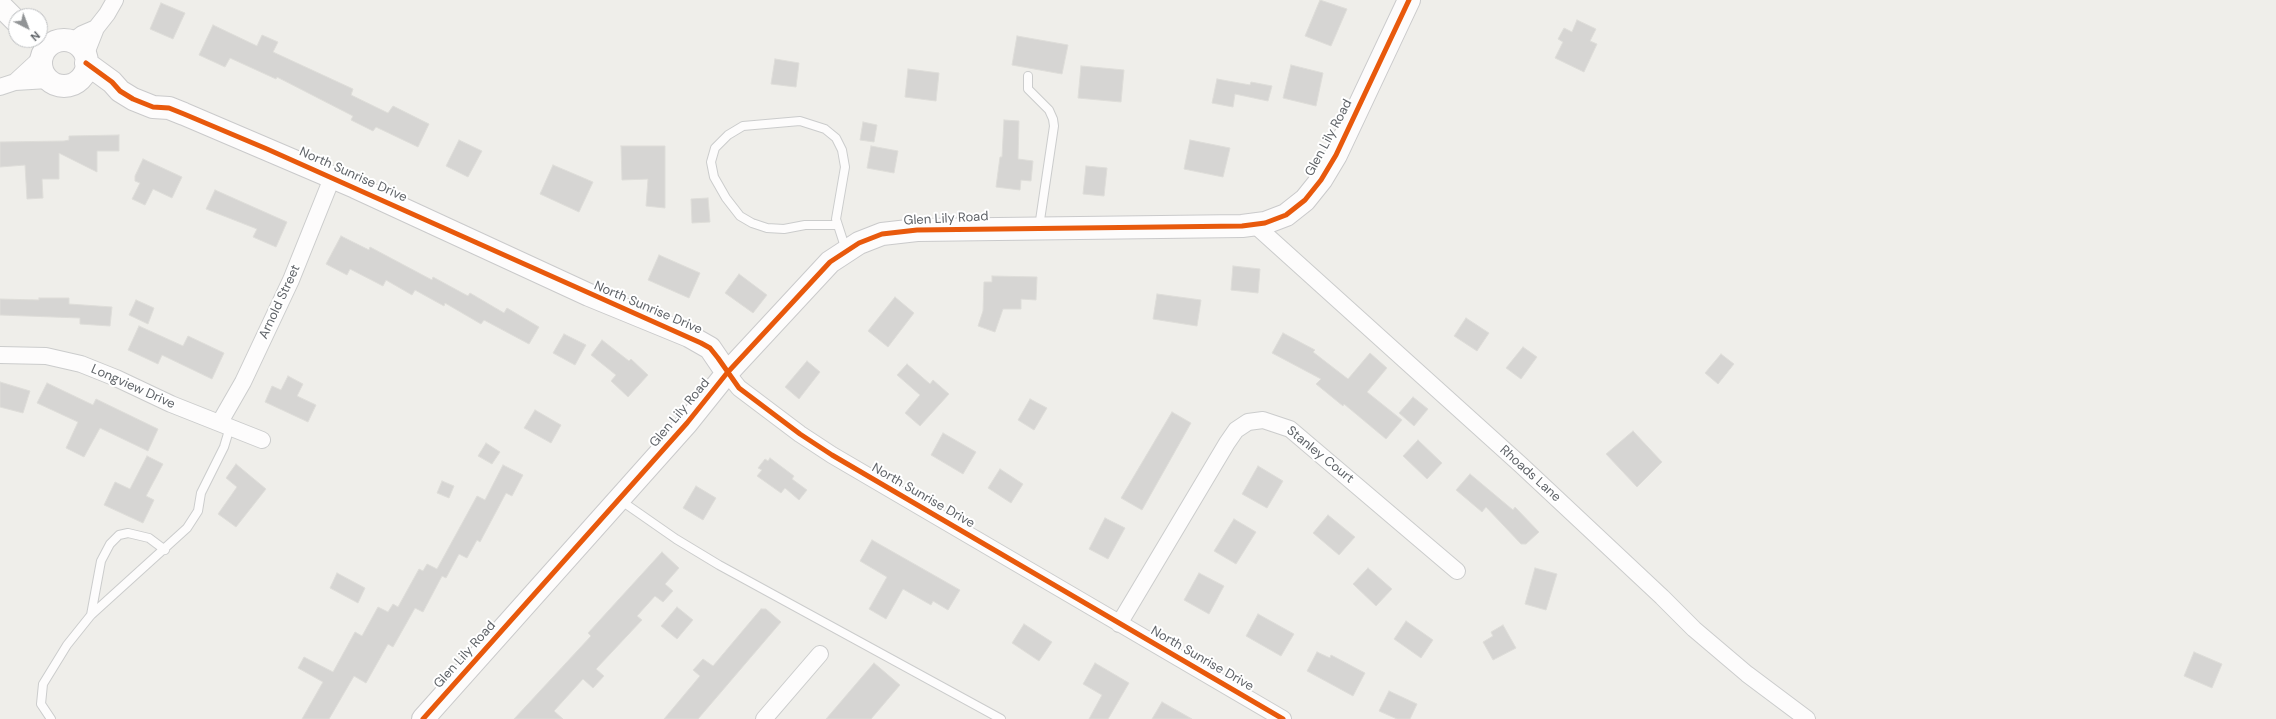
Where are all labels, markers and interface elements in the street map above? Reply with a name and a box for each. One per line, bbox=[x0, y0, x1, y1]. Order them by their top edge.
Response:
north arrow bbox=[8, 8, 48, 48]
text: N bbox=[28, 28, 43, 44]
street label: Glen Lily Road bbox=[1302, 97, 1356, 179]
street label: North Sunrise Drive bbox=[297, 144, 409, 206]
street label: Glen Lily Road bbox=[903, 209, 989, 229]
street label: Arnold Street bbox=[256, 262, 304, 342]
street label: North Sunrise Drive bbox=[592, 278, 704, 338]
street label: Longview Drive bbox=[89, 362, 177, 412]
street label: Glen Lily Road bbox=[647, 375, 713, 451]
street label: Stanley Court bbox=[1283, 423, 1357, 487]
street label: Rhoads Lane bbox=[1496, 442, 1564, 506]
street label: North Sunrise Drive bbox=[869, 460, 977, 532]
street label: Glen Lily Road bbox=[431, 618, 499, 692]
street label: North Sunrise Drive bbox=[1148, 623, 1256, 695]

